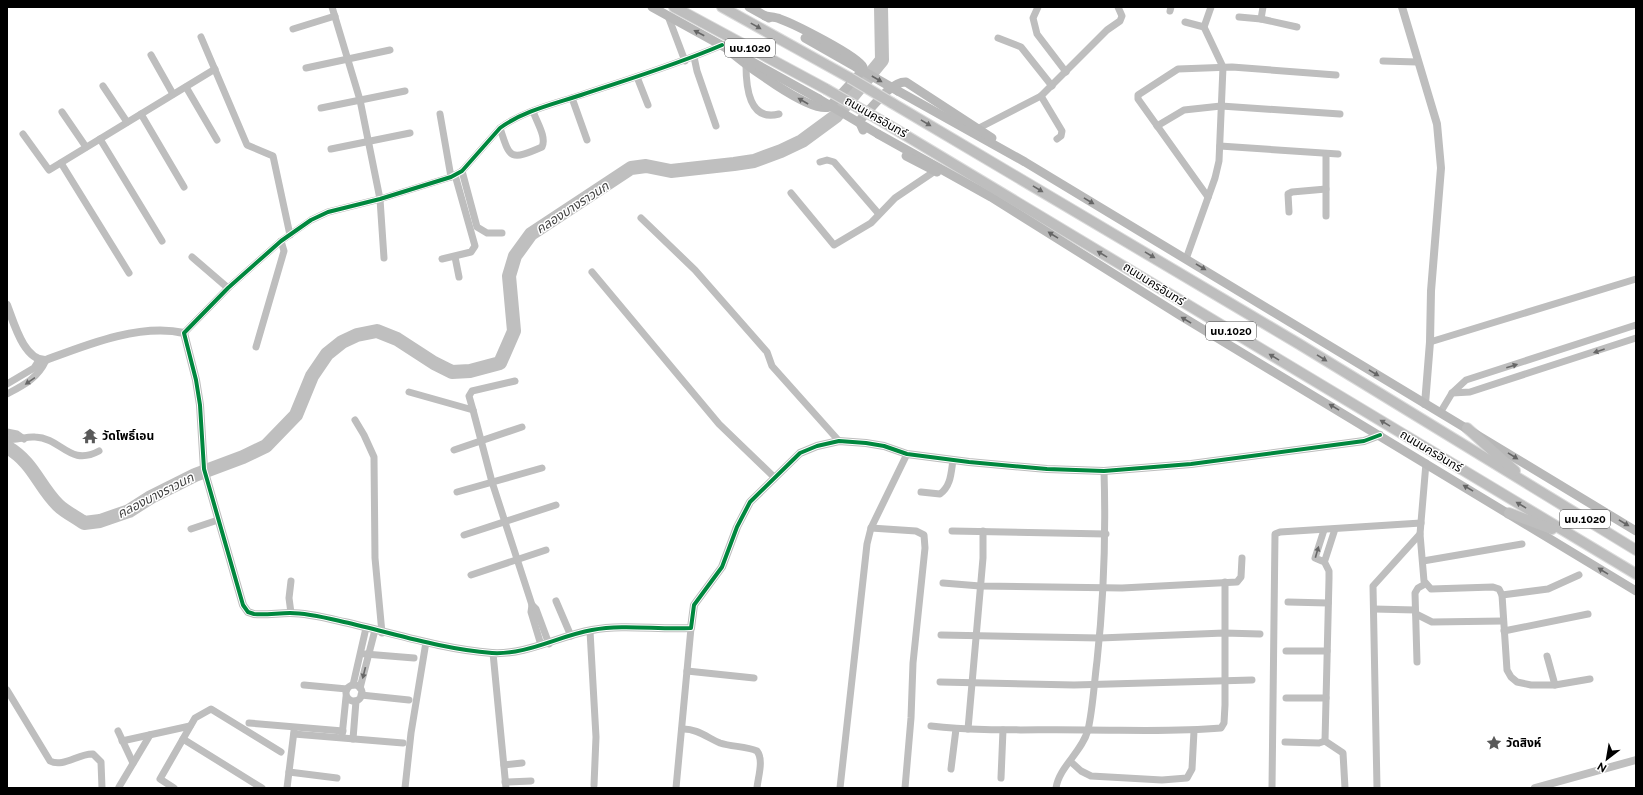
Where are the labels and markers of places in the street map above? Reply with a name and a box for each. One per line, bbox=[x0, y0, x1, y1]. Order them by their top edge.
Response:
temple icon: วัดโพธิ์เอน bbox=[81, 427, 99, 445]
place label: วัดโพธิ์เอน bbox=[102, 428, 154, 443]
place icon: วัดสิงห์ bbox=[1485, 734, 1503, 752]
place label: วัดสิงห์ bbox=[1506, 736, 1541, 750]

